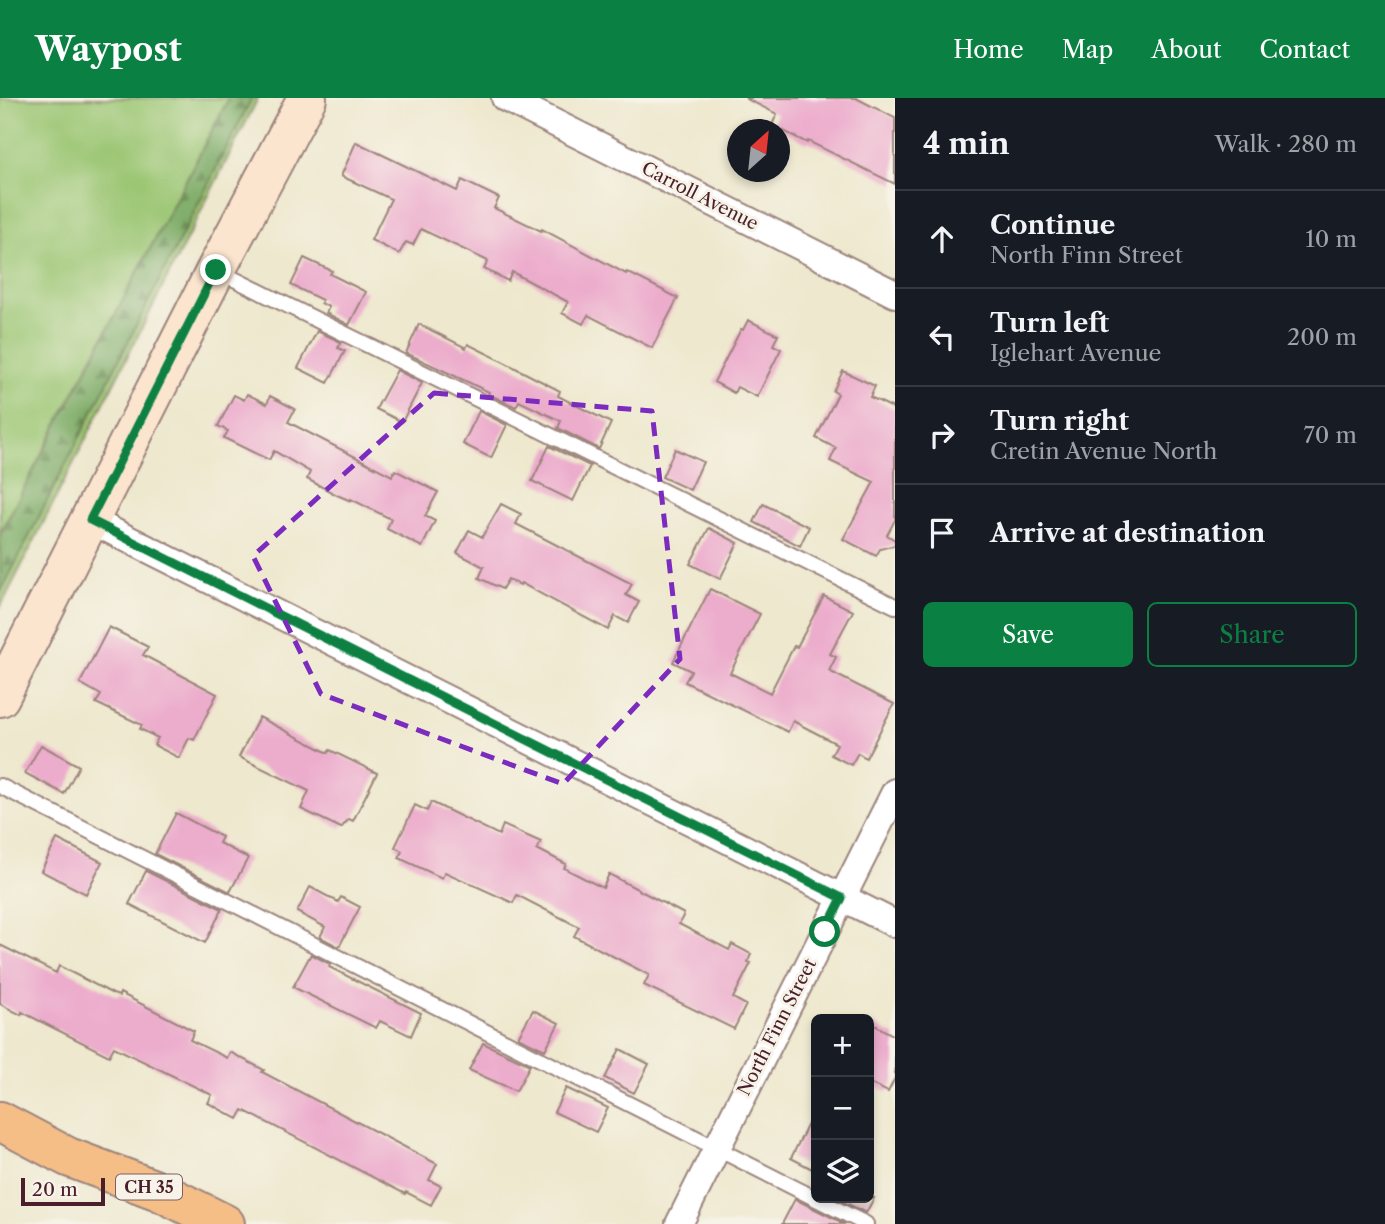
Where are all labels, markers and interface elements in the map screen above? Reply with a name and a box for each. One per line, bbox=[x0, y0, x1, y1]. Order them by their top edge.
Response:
text: Waypost bbox=[35, 29, 182, 70]
text: Home bbox=[953, 35, 1024, 64]
text: Map bbox=[1062, 35, 1113, 64]
text: About bbox=[1151, 35, 1222, 64]
text: Contact bbox=[1260, 35, 1350, 64]
north arrow bbox=[727, 119, 790, 182]
text: 4 min bbox=[923, 125, 1009, 162]
text: Walk · 280 m bbox=[1214, 130, 1357, 158]
street label: Carroll Avenue bbox=[638, 157, 762, 235]
text: Continue bbox=[990, 209, 1115, 241]
icon: ahead bbox=[923, 220, 961, 258]
text: 10 m bbox=[1305, 225, 1357, 253]
text: North Finn Street bbox=[990, 241, 1183, 269]
route end bbox=[200, 254, 231, 285]
text: Turn left bbox=[990, 307, 1109, 339]
icon: left bbox=[923, 318, 961, 356]
text: 200 m bbox=[1287, 323, 1357, 351]
text: Iglehart Avenue bbox=[990, 339, 1162, 367]
text: Turn right bbox=[990, 405, 1129, 437]
icon: right bbox=[923, 416, 961, 454]
text: 70 m bbox=[1304, 421, 1357, 449]
text: Cretin Avenue North bbox=[990, 437, 1217, 465]
icon: arrive bbox=[923, 514, 961, 552]
text: Arrive at destination bbox=[990, 517, 1265, 549]
button: Save bbox=[923, 602, 1133, 667]
button: Share bbox=[1147, 602, 1357, 667]
route start bbox=[809, 916, 840, 947]
street label: North Finn Street bbox=[733, 954, 821, 1099]
map controls bbox=[811, 1014, 874, 1203]
button: + bbox=[811, 1014, 874, 1077]
button: − bbox=[811, 1077, 874, 1140]
button: layers bbox=[811, 1140, 874, 1203]
scale bar bbox=[21, 1175, 105, 1207]
road number: CH 35 bbox=[116, 1175, 182, 1200]
text: 20 m bbox=[32, 1178, 78, 1201]

